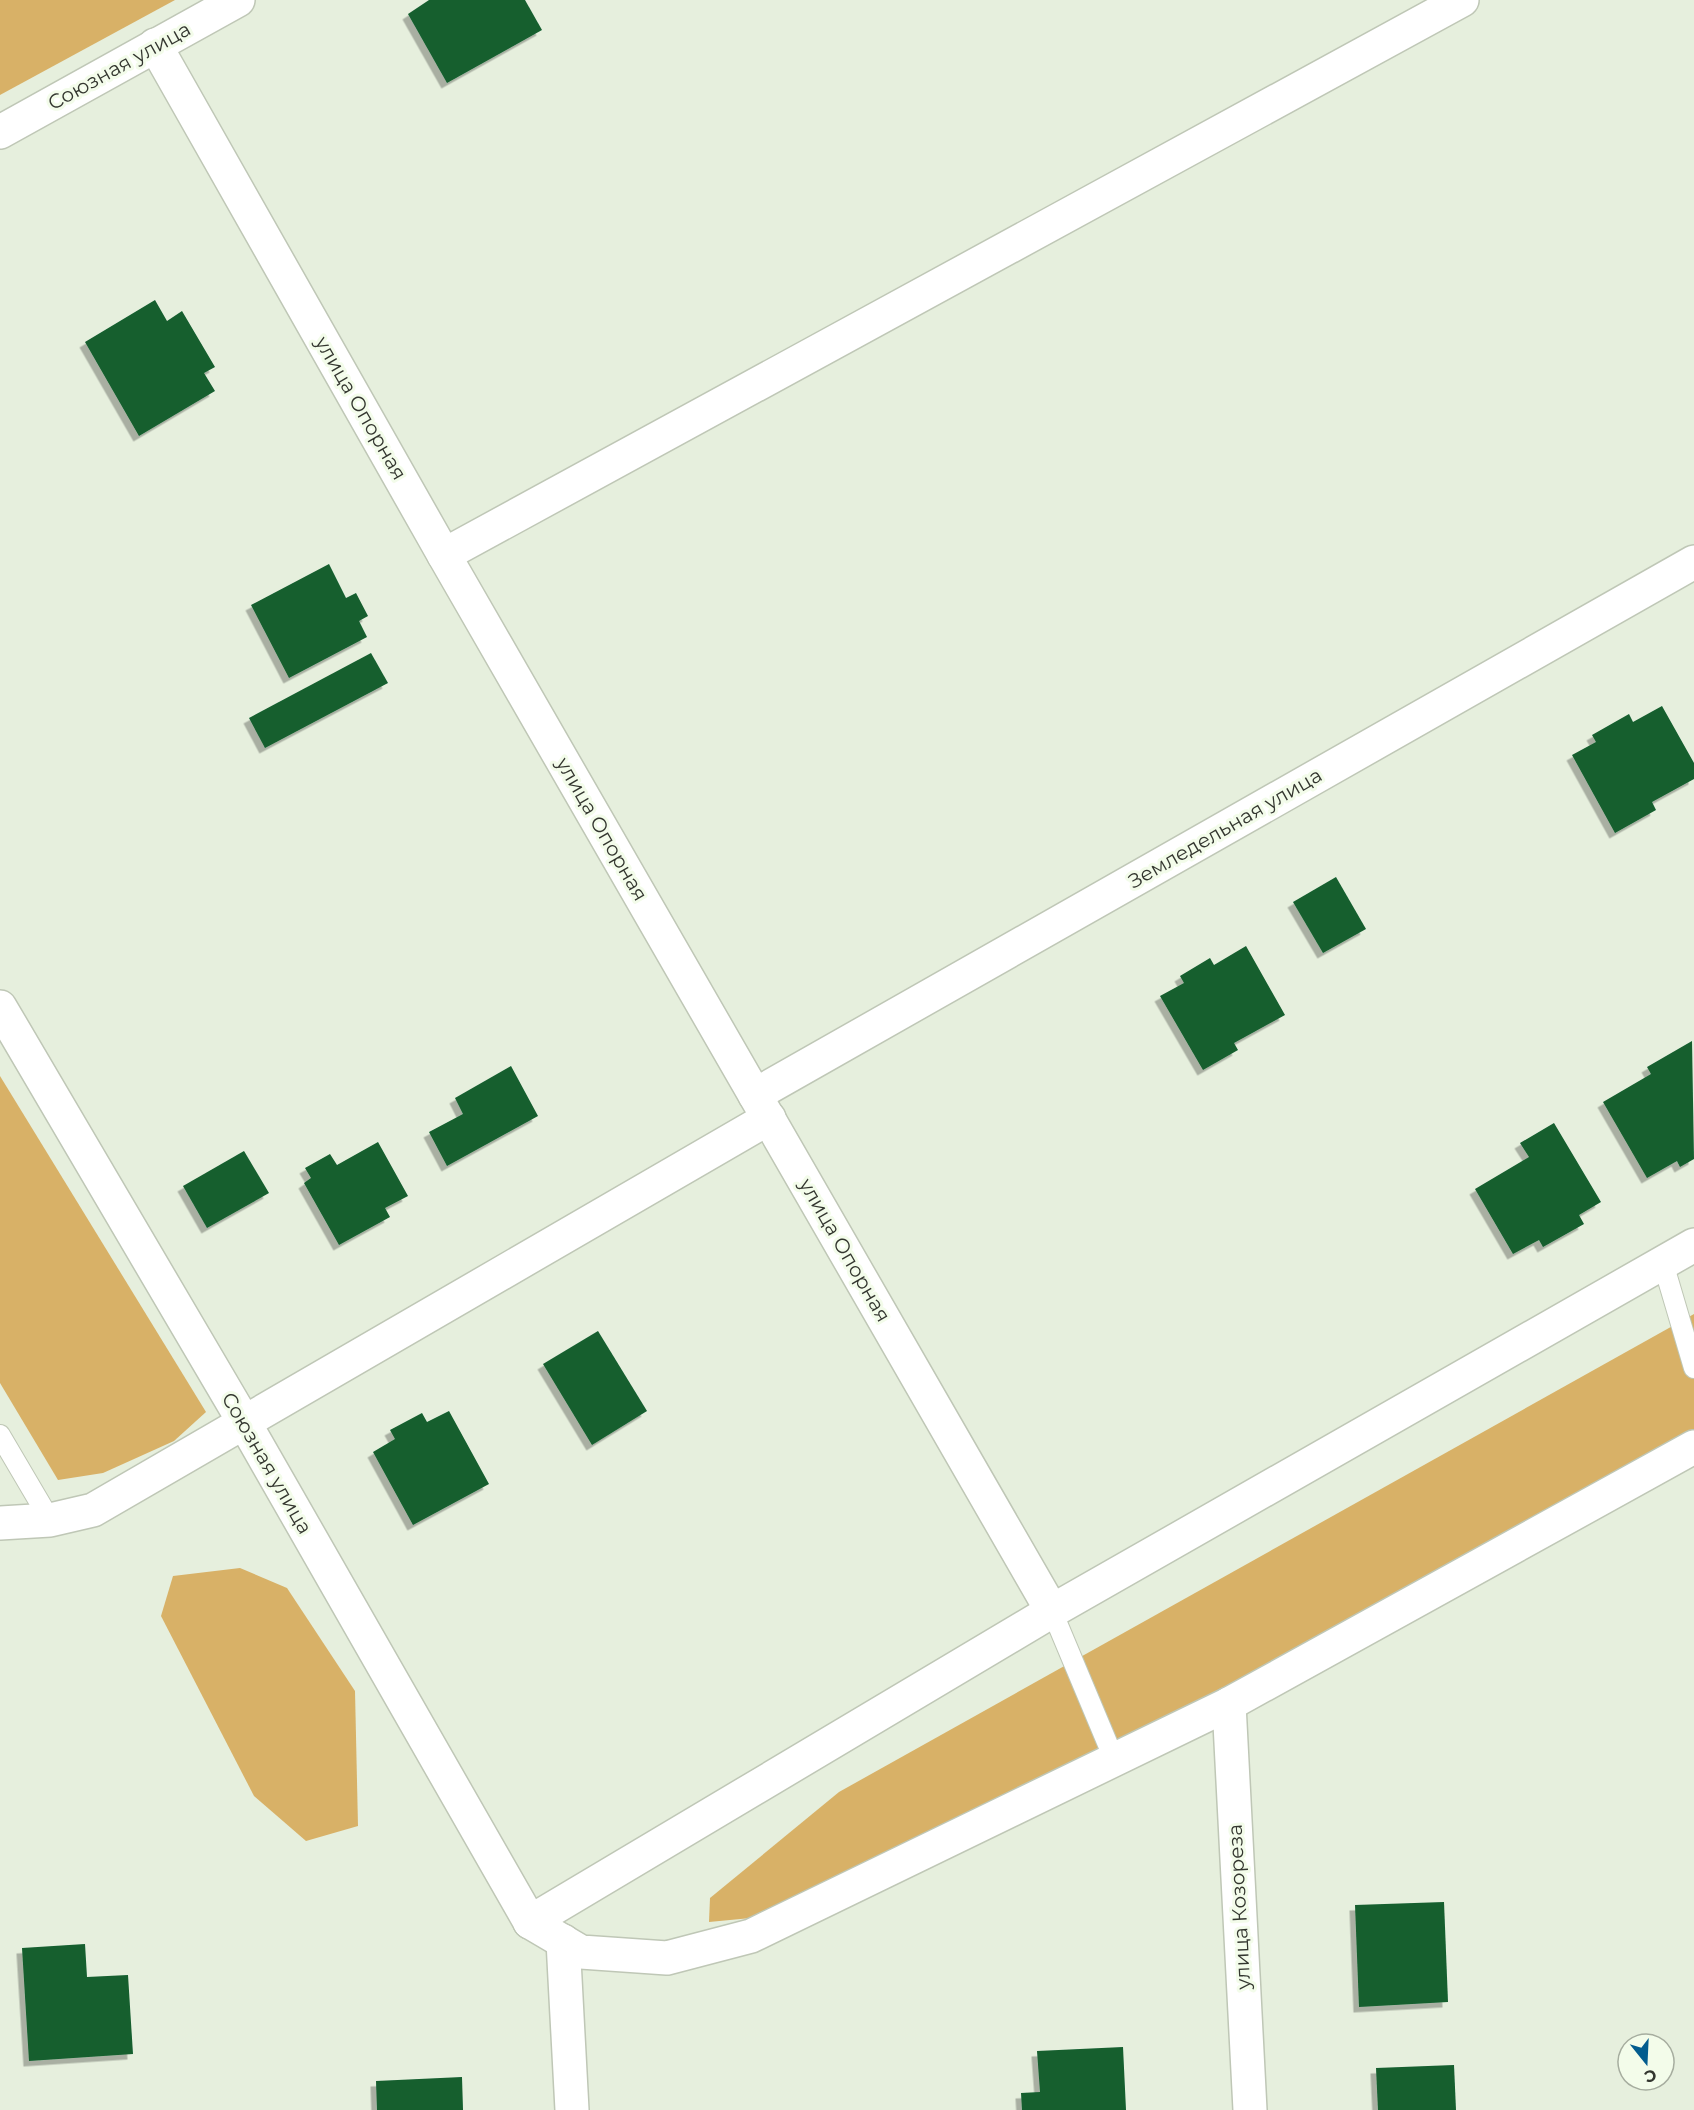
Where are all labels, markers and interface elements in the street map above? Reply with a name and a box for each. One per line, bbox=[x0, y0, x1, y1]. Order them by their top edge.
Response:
street label: Союзная улица bbox=[43, 17, 195, 115]
street label: улица Опорная bbox=[310, 331, 412, 484]
street label: улица Опорная bbox=[551, 752, 653, 905]
street label: Земледельная улица bbox=[1124, 763, 1326, 893]
street label: улица Опорная bbox=[794, 1173, 896, 1326]
street label: Союзная улица bbox=[217, 1388, 317, 1538]
street label: улица Козореза bbox=[1223, 1824, 1255, 1991]
north arrow bbox=[1616, 2032, 1676, 2092]
text: С bbox=[1642, 2065, 1659, 2087]

